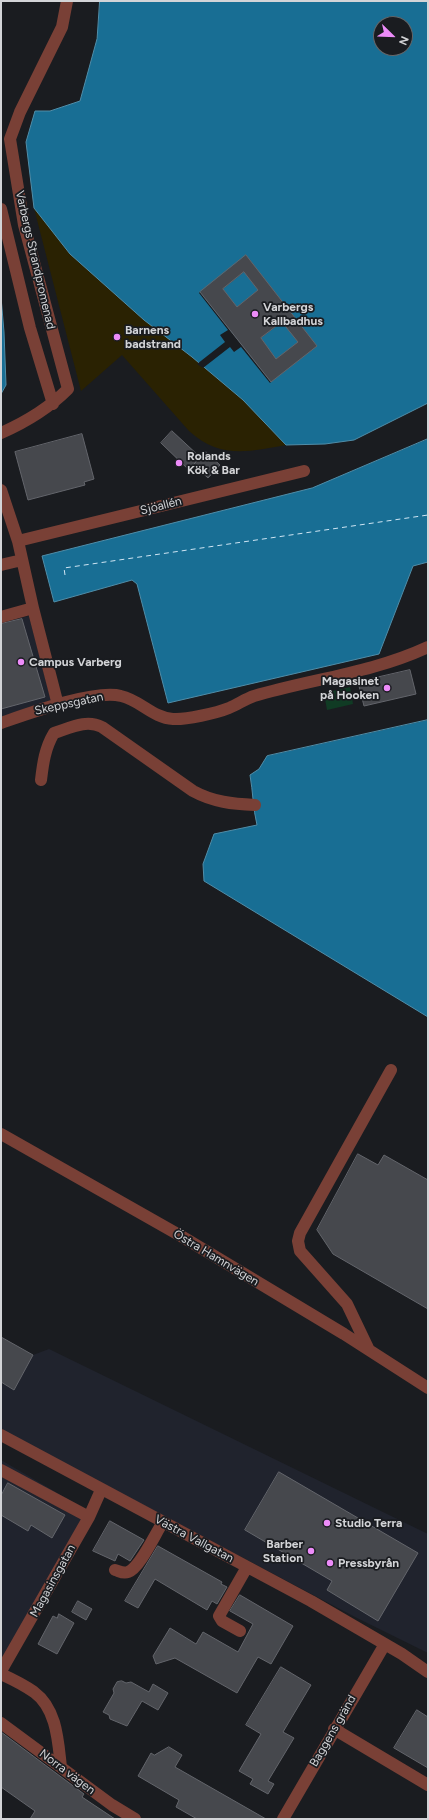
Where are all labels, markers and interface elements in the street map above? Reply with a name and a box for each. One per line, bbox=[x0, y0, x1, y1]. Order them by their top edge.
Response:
north arrow bbox=[373, 16, 413, 56]
text: N bbox=[396, 34, 411, 47]
street label: Varbergs Strandpromenad bbox=[12, 189, 58, 331]
place label: Varbergs Kallbadhus bbox=[263, 300, 323, 328]
marker: Varbergs Kallbadhus bbox=[250, 309, 260, 319]
place label: Barnens badstrand bbox=[125, 323, 181, 351]
marker: Barnens badstrand bbox=[112, 332, 122, 342]
place label: Rolands Kök & Bar bbox=[187, 449, 240, 477]
marker: Rolands Kök & Bar bbox=[174, 458, 184, 468]
street label: Sjöallén bbox=[139, 494, 183, 518]
place label: Campus Varberg bbox=[29, 655, 122, 669]
marker: Campus Varberg bbox=[16, 657, 26, 667]
place label: Magasinet på Hooken bbox=[320, 674, 379, 702]
marker: Magasinet på Hooken bbox=[382, 683, 392, 693]
street label: Skeppsgatan bbox=[33, 690, 105, 718]
street label: Östra Hamnvägen bbox=[171, 1227, 261, 1289]
street label: Västra Vallgatan bbox=[152, 1512, 236, 1566]
place label: Studio Terra bbox=[335, 1516, 402, 1530]
marker: Studio Terra bbox=[322, 1518, 332, 1528]
place label: Barber Station bbox=[263, 1537, 303, 1565]
street label: Magasinsgatan bbox=[27, 1542, 79, 1620]
marker: Barber Station bbox=[306, 1546, 316, 1556]
place label: Pressbyrån bbox=[338, 1556, 399, 1570]
marker: Pressbyrån bbox=[325, 1558, 335, 1568]
street label: Baggens gränd bbox=[307, 1693, 359, 1769]
street label: Norra vägen bbox=[36, 1746, 98, 1798]

